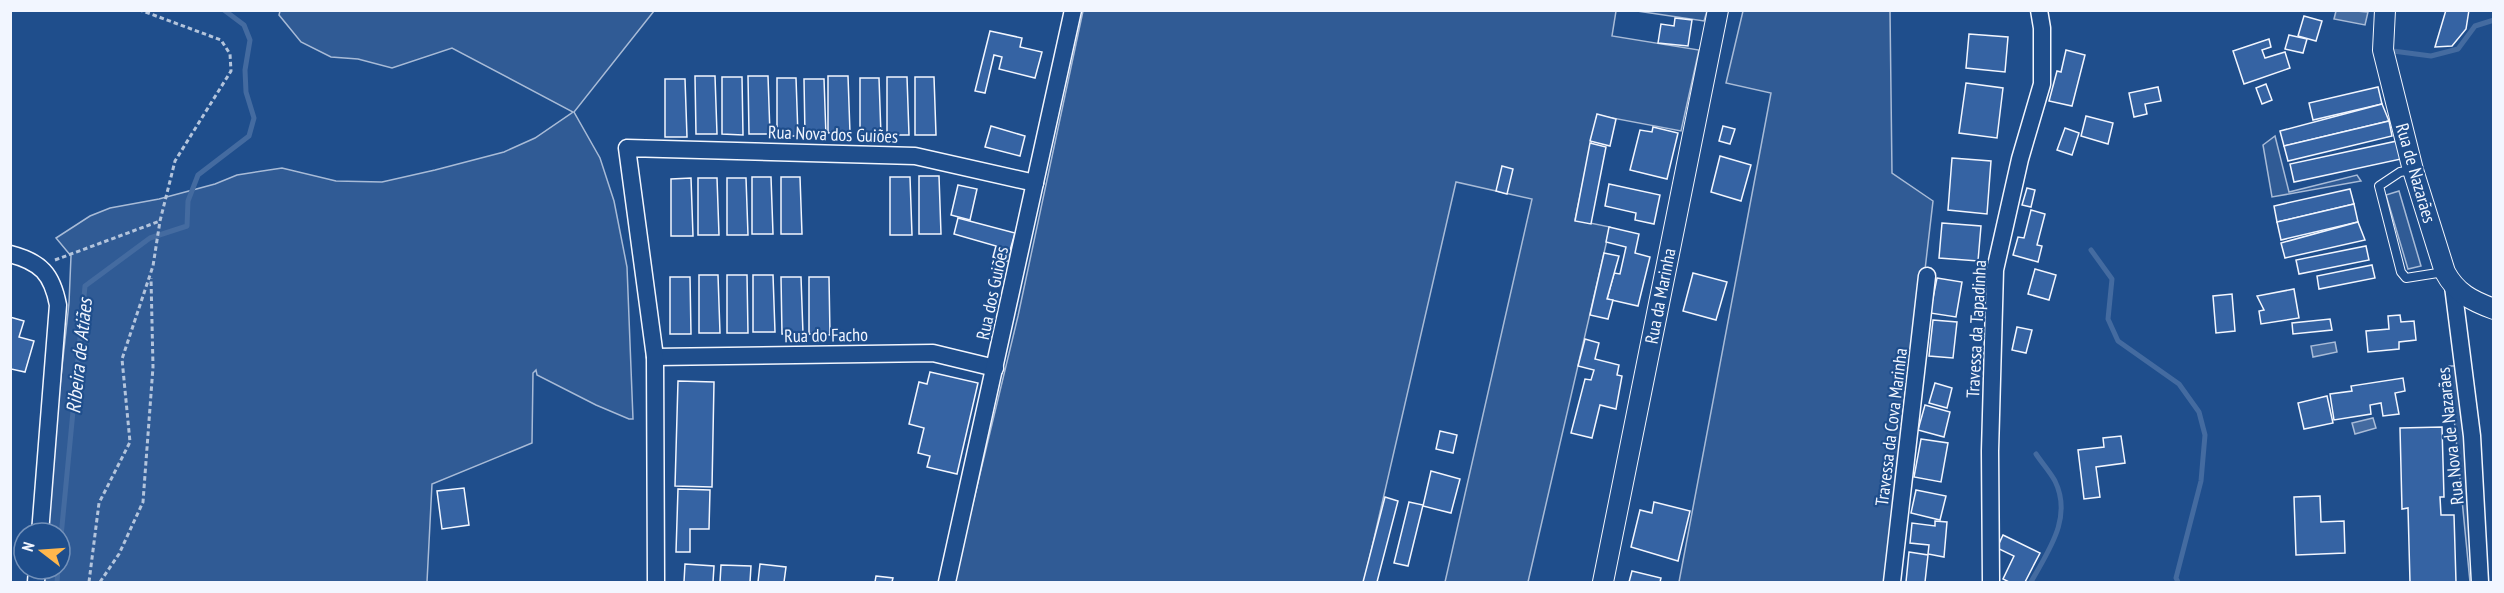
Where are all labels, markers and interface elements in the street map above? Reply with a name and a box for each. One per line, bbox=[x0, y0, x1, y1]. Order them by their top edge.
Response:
street label: Rua Nova dos Guiões bbox=[768, 120, 898, 148]
street label: Rua de Nazarães bbox=[2391, 120, 2441, 226]
street label: Rua dos Guiões bbox=[971, 244, 1013, 342]
street label: Rua da Marinha bbox=[1639, 246, 1681, 346]
street label: Travessa da Tapadinha bbox=[1961, 259, 1991, 399]
water label: Ribeira de Atiães bbox=[60, 295, 98, 415]
street label: Rua do Facho bbox=[784, 323, 868, 347]
street label: Travessa da Cova Marinha bbox=[1870, 347, 1912, 507]
street label: Rua Nova de Nazarães bbox=[2431, 366, 2469, 506]
north arrow bbox=[12, 521, 72, 581]
text: N bbox=[17, 540, 38, 554]

